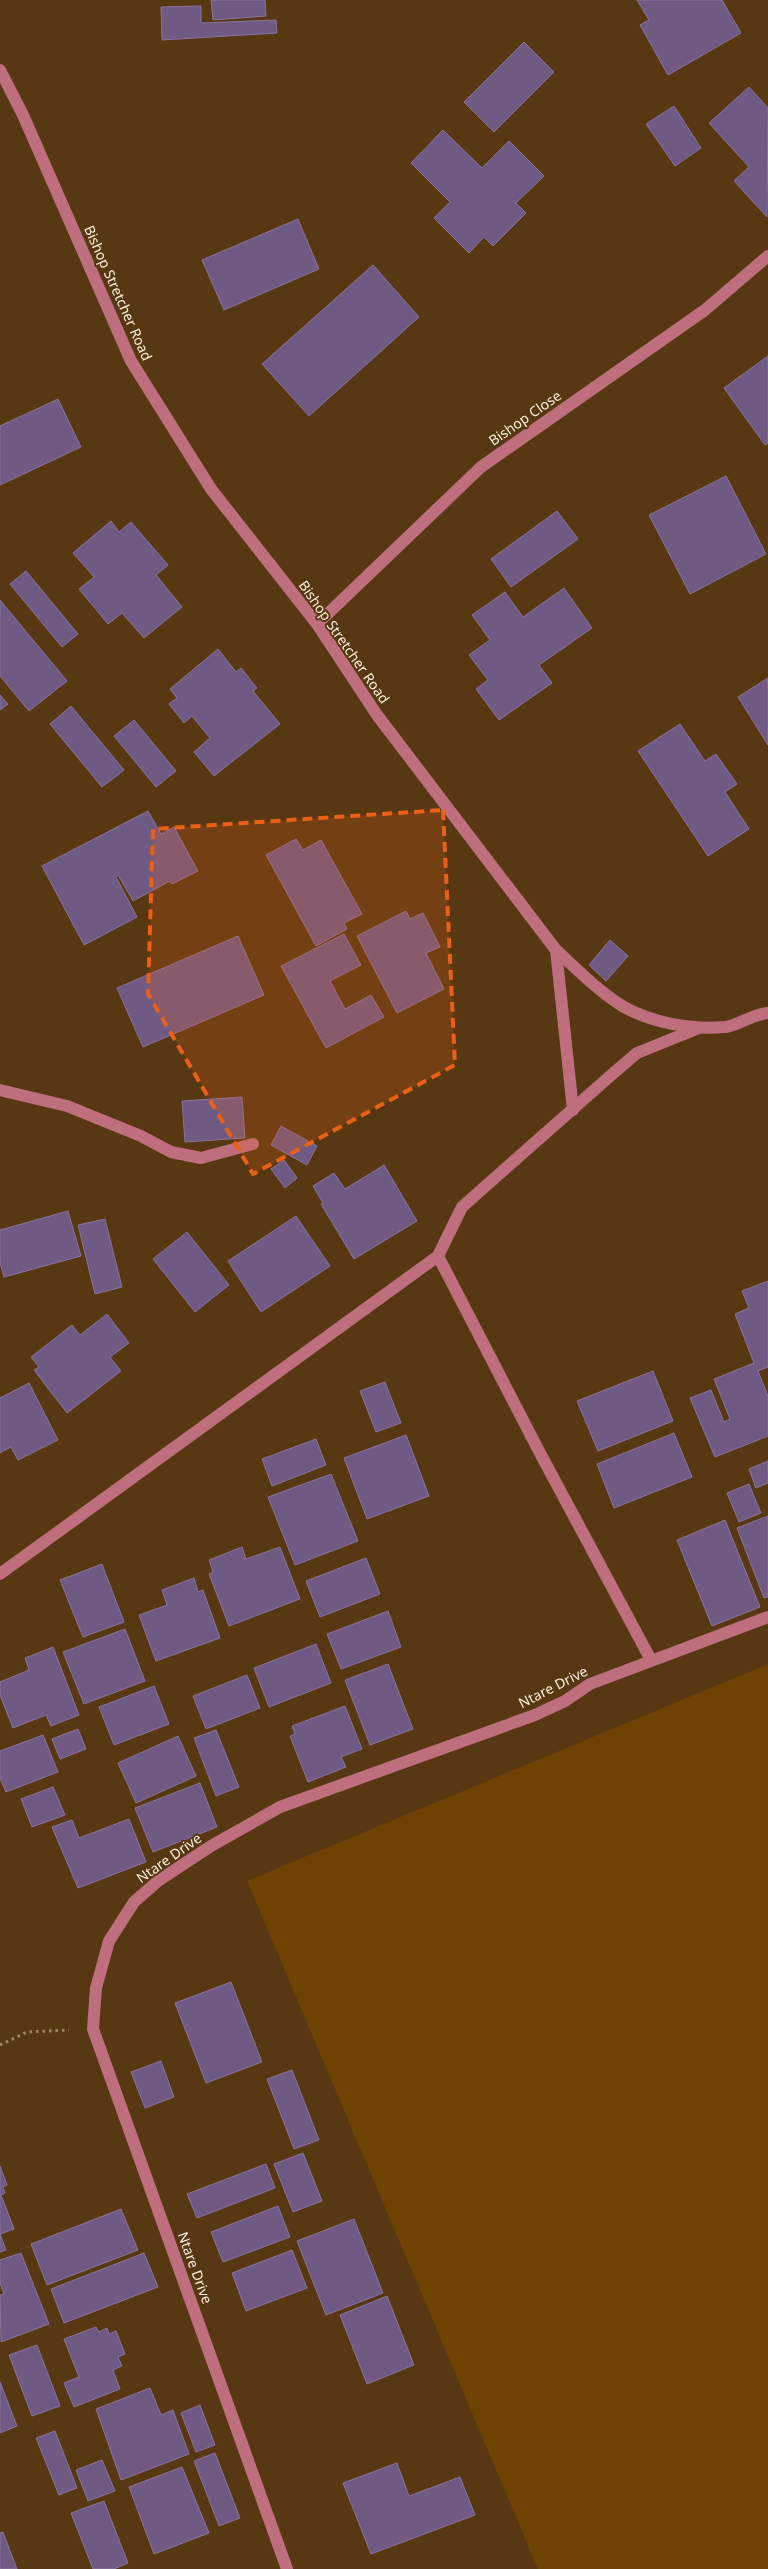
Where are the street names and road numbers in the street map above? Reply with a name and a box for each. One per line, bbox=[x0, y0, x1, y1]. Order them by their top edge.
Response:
street label: Bishop Stretcher Road bbox=[80, 222, 157, 363]
street label: Bishop Close bbox=[485, 386, 565, 450]
street label: Bishop Stretcher Road bbox=[295, 576, 394, 707]
street label: Ntare Drive bbox=[515, 1661, 591, 1712]
street label: Ntare Drive bbox=[132, 1828, 205, 1887]
street label: Ntare Drive bbox=[174, 2229, 217, 2307]

